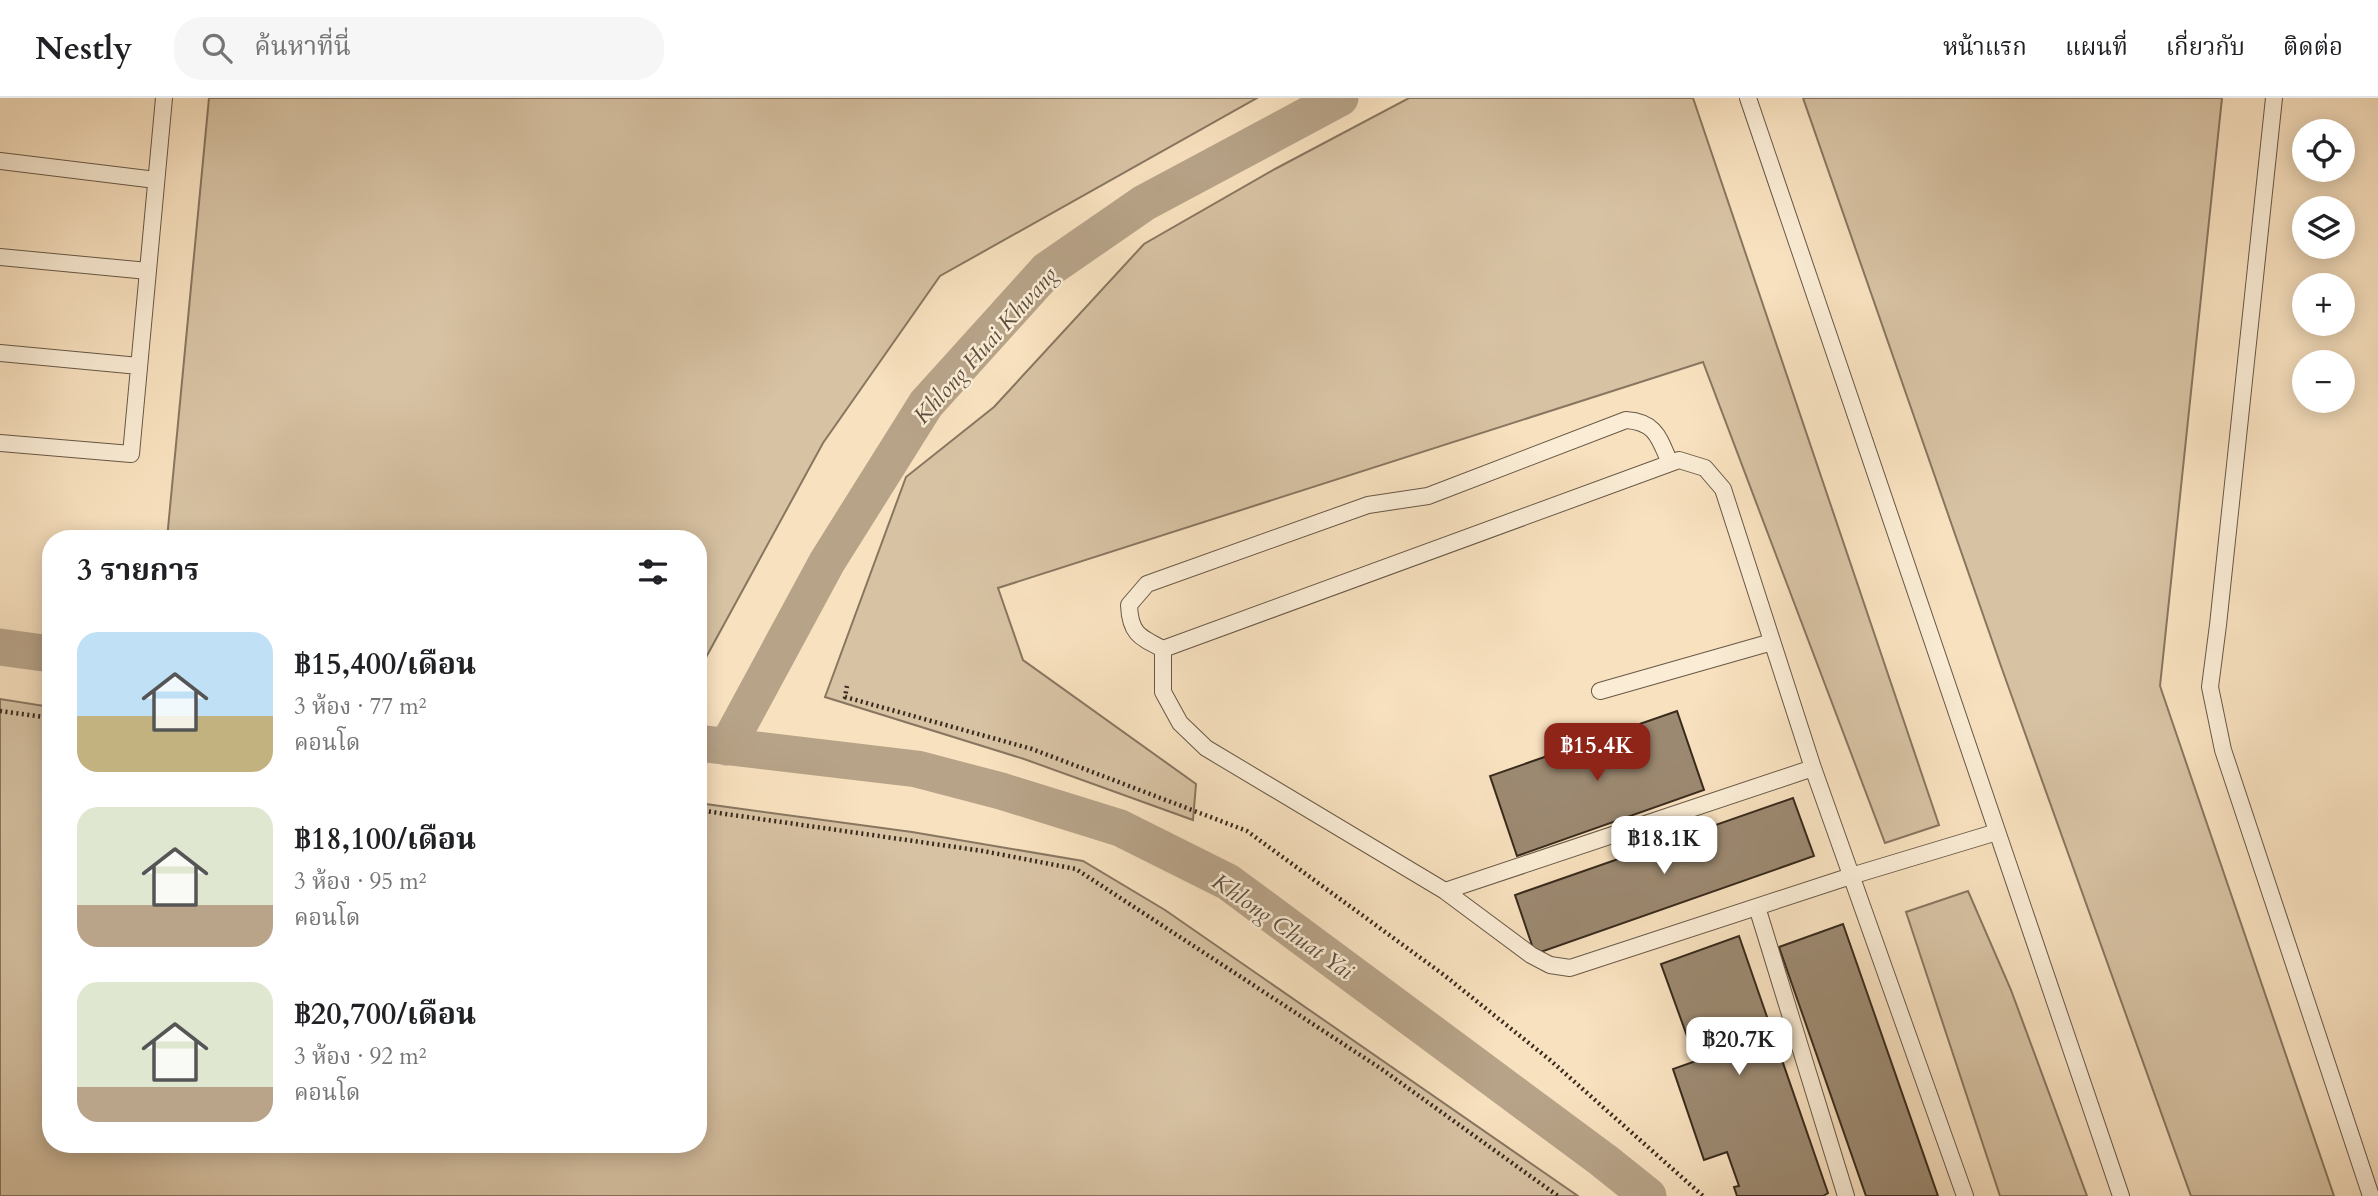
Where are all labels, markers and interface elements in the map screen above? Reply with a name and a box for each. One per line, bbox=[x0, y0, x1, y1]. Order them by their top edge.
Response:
search box bbox=[174, 17, 664, 80]
text: Nestly bbox=[35, 26, 132, 71]
icon: search bbox=[198, 29, 236, 67]
text: ค้นหาที่นี่ bbox=[254, 29, 351, 64]
text: หน้าแรก bbox=[1943, 31, 2027, 64]
text: แผนที่ bbox=[2065, 31, 2128, 64]
text: เกี่ยวกับ bbox=[2166, 31, 2245, 64]
text: ติดต่อ bbox=[2283, 31, 2343, 64]
map controls bbox=[2292, 119, 2355, 413]
button: locate bbox=[2292, 119, 2355, 182]
button: layers bbox=[2292, 196, 2355, 259]
water label: Khlong Huai Khwang bbox=[906, 259, 1065, 431]
button: + bbox=[2292, 273, 2355, 336]
button: − bbox=[2292, 350, 2355, 413]
text: 3 รายการ bbox=[77, 550, 199, 591]
icon: filters bbox=[634, 553, 672, 591]
text: ฿15,400/เดือน bbox=[294, 644, 476, 685]
icon: home bbox=[133, 660, 217, 744]
text: 3 ห้อง · 77 m² bbox=[294, 691, 426, 722]
pin: ฿15.4K bbox=[1540, 724, 1654, 783]
text: คอนโด bbox=[294, 727, 361, 758]
text: ฿15.4K bbox=[1560, 730, 1634, 761]
pin: ฿18.1K bbox=[1607, 816, 1721, 876]
text: ฿18,100/เดือน bbox=[294, 819, 476, 860]
text: ฿18.1K bbox=[1627, 823, 1701, 854]
icon: home bbox=[133, 835, 217, 919]
text: 3 ห้อง · 95 m² bbox=[294, 866, 426, 897]
water label: Khlong Chuat Yai bbox=[1206, 866, 1360, 987]
text: คอนโด bbox=[294, 902, 361, 933]
text: ฿20,700/เดือน bbox=[294, 994, 476, 1035]
icon: home bbox=[133, 1010, 217, 1094]
pin: ฿20.7K bbox=[1682, 1018, 1796, 1077]
text: ฿20.7K bbox=[1702, 1024, 1776, 1055]
text: 3 ห้อง · 92 m² bbox=[294, 1041, 426, 1072]
text: คอนโด bbox=[294, 1077, 361, 1108]

